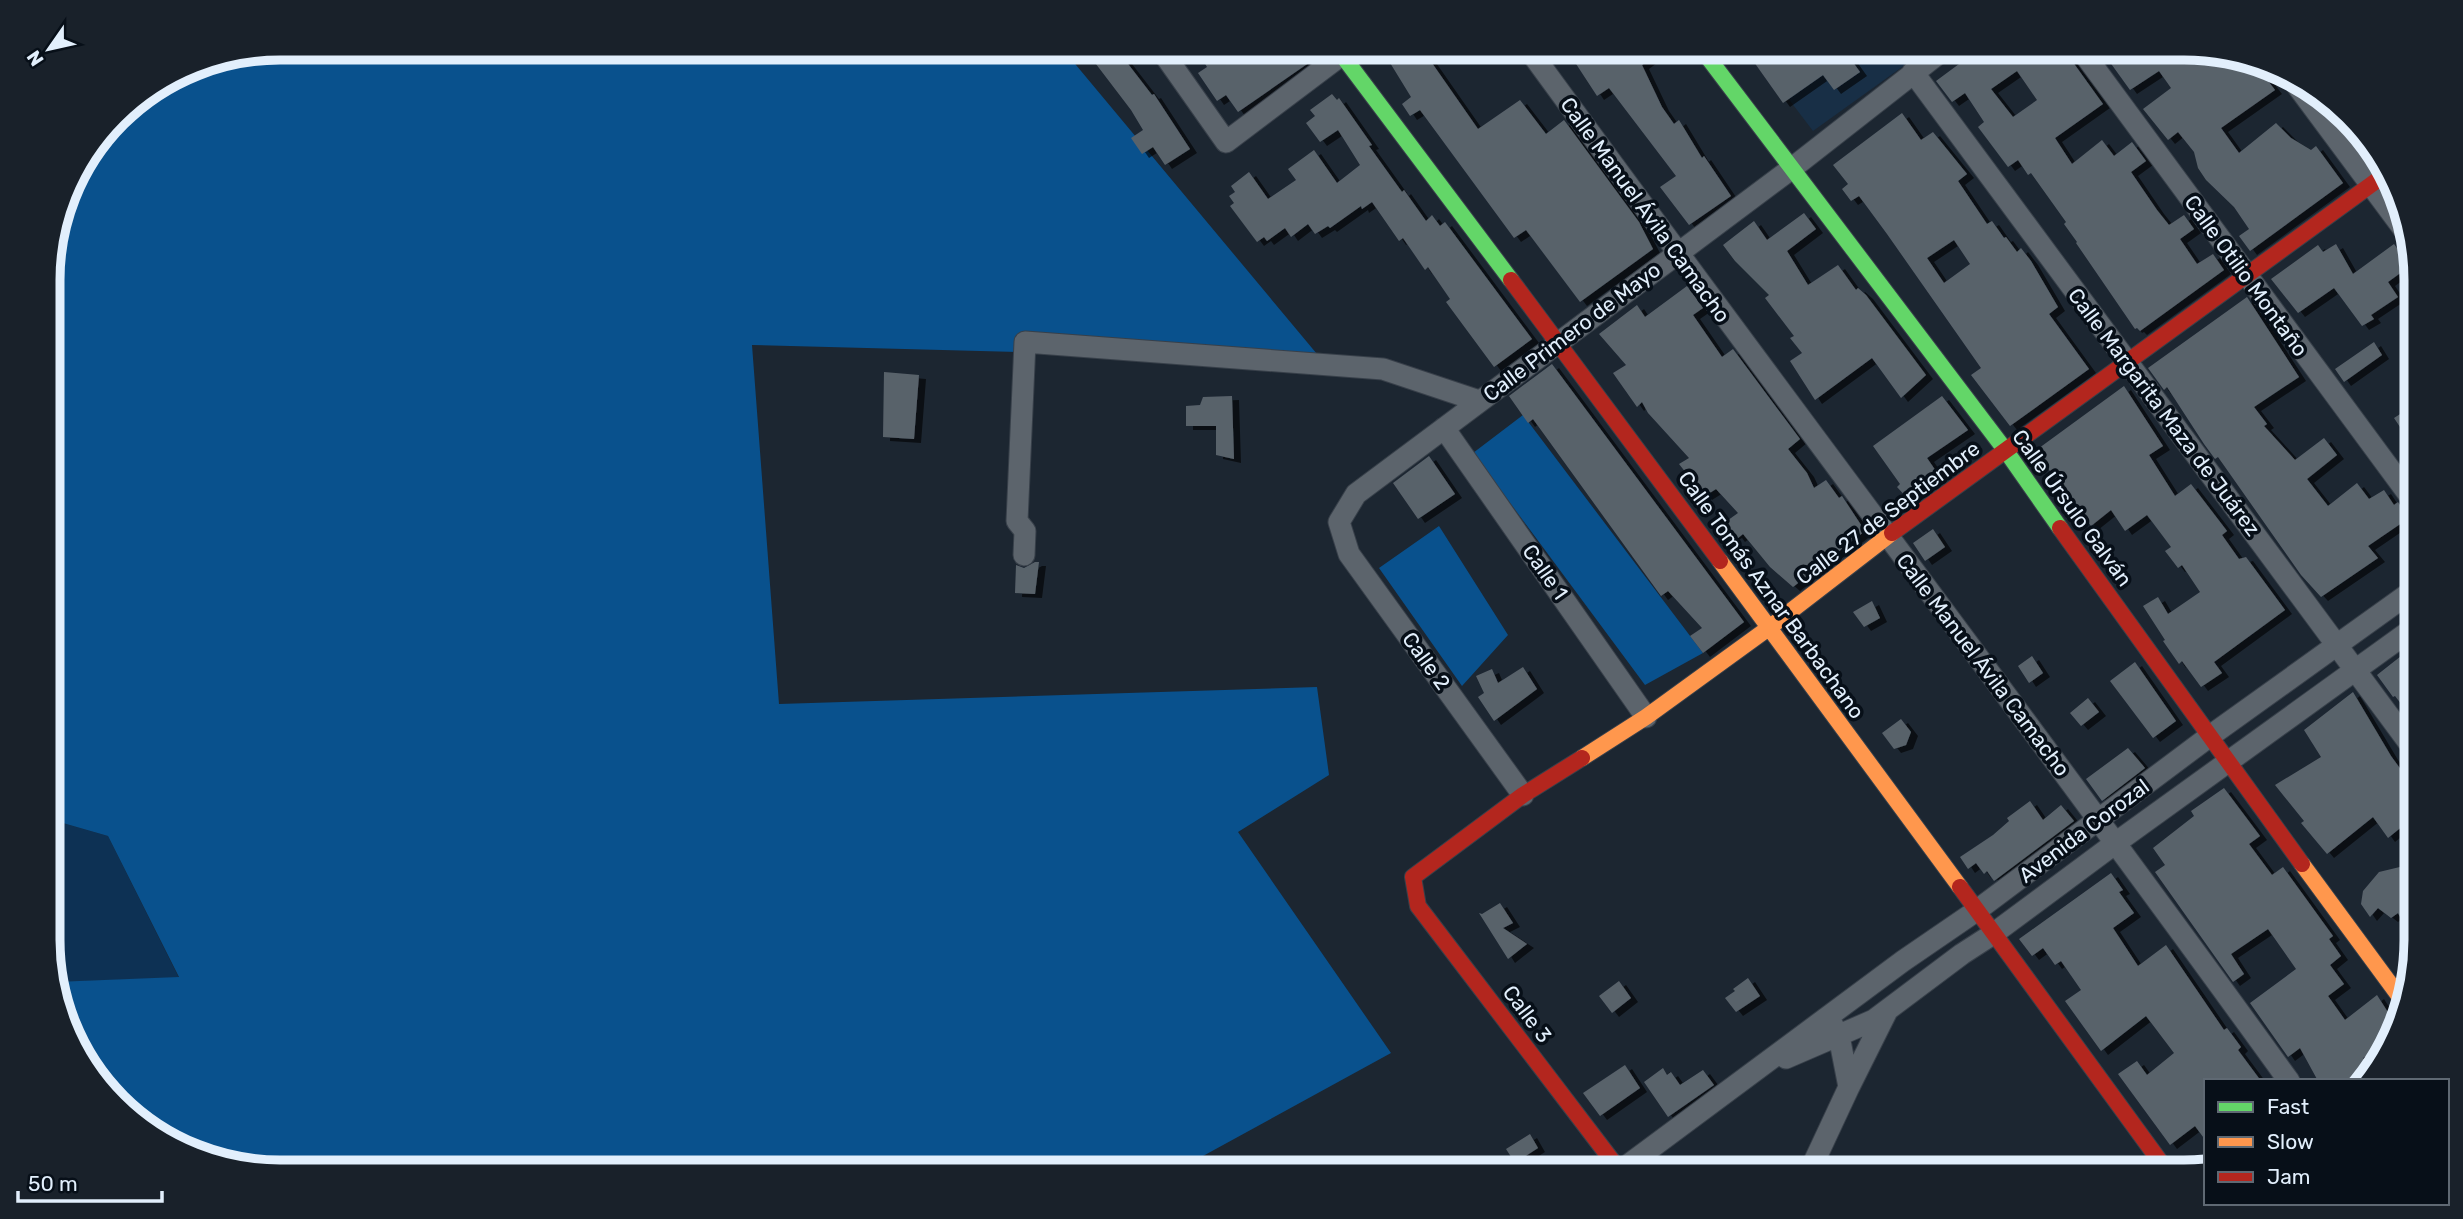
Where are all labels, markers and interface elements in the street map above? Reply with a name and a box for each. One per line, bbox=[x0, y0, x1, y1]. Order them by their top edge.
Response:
north arrow bbox=[14, 14, 84, 84]
text: N bbox=[22, 46, 49, 70]
street label: Calle Manuel Ávila Camacho bbox=[1555, 92, 1735, 327]
street label: Calle Otilio Montaño bbox=[2179, 190, 2313, 361]
street label: Calle Primero de Mayo bbox=[1478, 257, 1665, 406]
street label: Calle Margarita Maza de Juárez bbox=[2063, 283, 2266, 540]
street label: Calle Úrsulo Galván bbox=[2007, 424, 2138, 591]
street label: Calle 27 de Septiembre bbox=[1791, 435, 1984, 590]
street label: Calle Tomás Aznar Barbachano bbox=[1673, 466, 1870, 723]
street label: Calle 1 bbox=[1517, 539, 1573, 604]
street label: Calle Manuel Ávila Camacho bbox=[1892, 549, 2075, 781]
street label: Calle 2 bbox=[1397, 627, 1456, 694]
street label: Avenida Corozal bbox=[2014, 773, 2154, 888]
street label: Calle 3 bbox=[1498, 980, 1557, 1047]
legend bbox=[2204, 1079, 2449, 1205]
text: Fast bbox=[2267, 1094, 2309, 1119]
text: Slow bbox=[2267, 1129, 2314, 1154]
scale bar bbox=[18, 1160, 161, 1204]
text: Jam bbox=[2267, 1164, 2311, 1189]
text: 50 m bbox=[28, 1171, 78, 1196]

